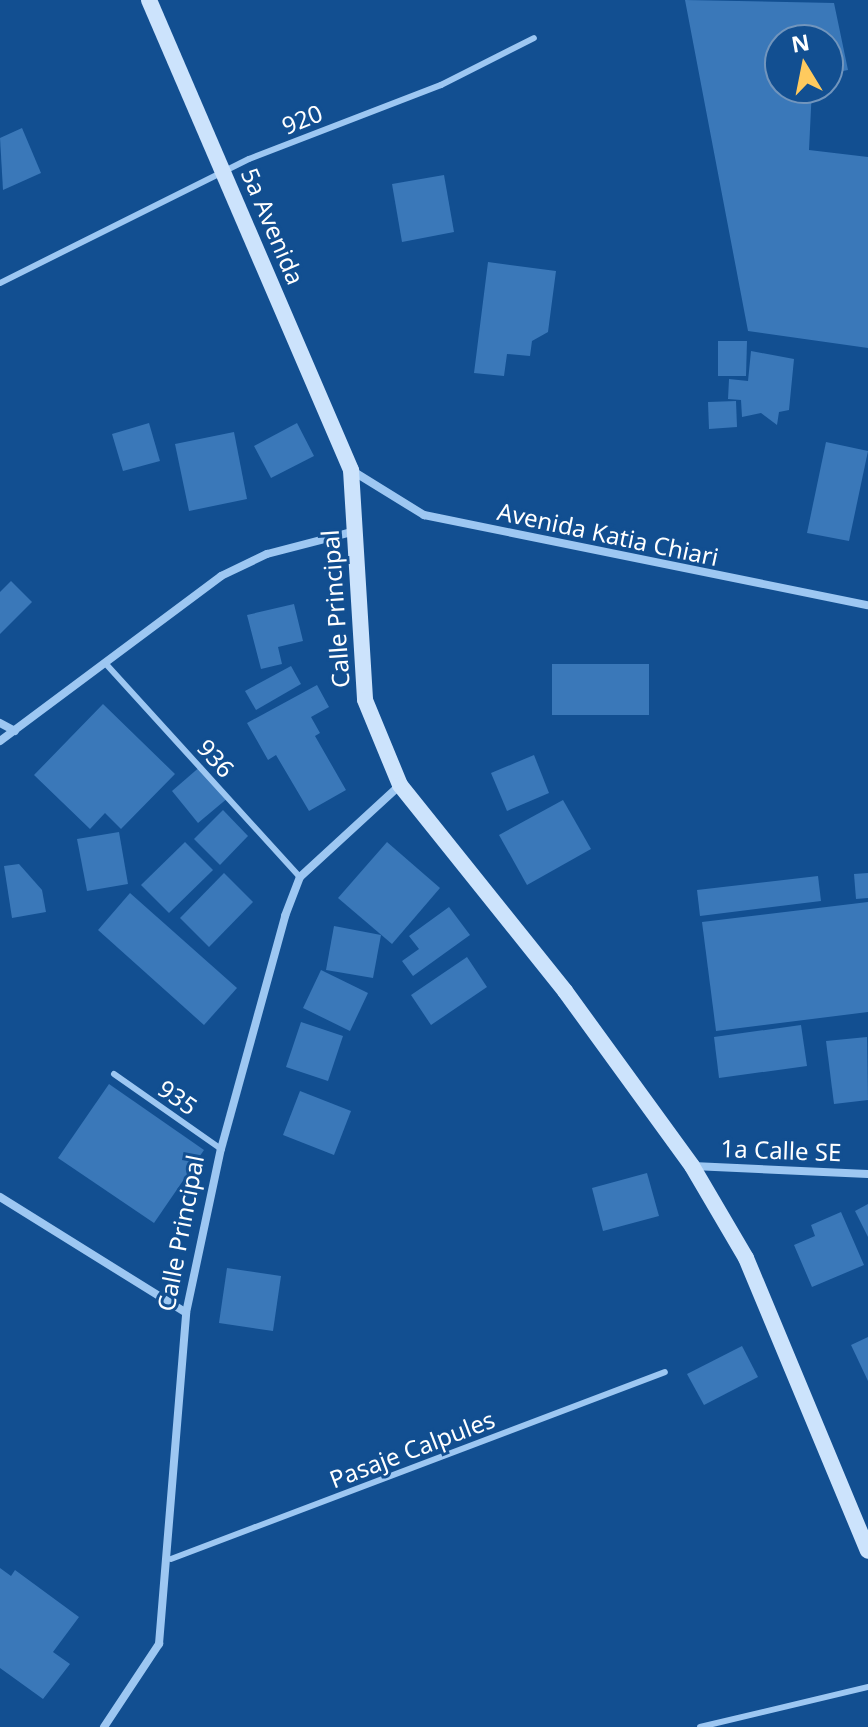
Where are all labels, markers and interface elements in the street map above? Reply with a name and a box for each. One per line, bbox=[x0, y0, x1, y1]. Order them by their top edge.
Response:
north arrow bbox=[764, 24, 844, 104]
text: N bbox=[789, 26, 812, 59]
street label: 920 bbox=[278, 98, 326, 140]
street label: 5a Avenida bbox=[236, 163, 310, 289]
street label: Avenida Katia Chiari bbox=[495, 497, 721, 571]
street label: Calle Principal bbox=[315, 529, 355, 689]
street label: 936 bbox=[192, 733, 240, 783]
street label: 935 bbox=[153, 1073, 203, 1121]
street label: 1a Calle SE bbox=[720, 1134, 842, 1166]
street label: Calle Principal bbox=[151, 1153, 209, 1313]
street label: Pasaje Calpules bbox=[325, 1404, 499, 1494]

